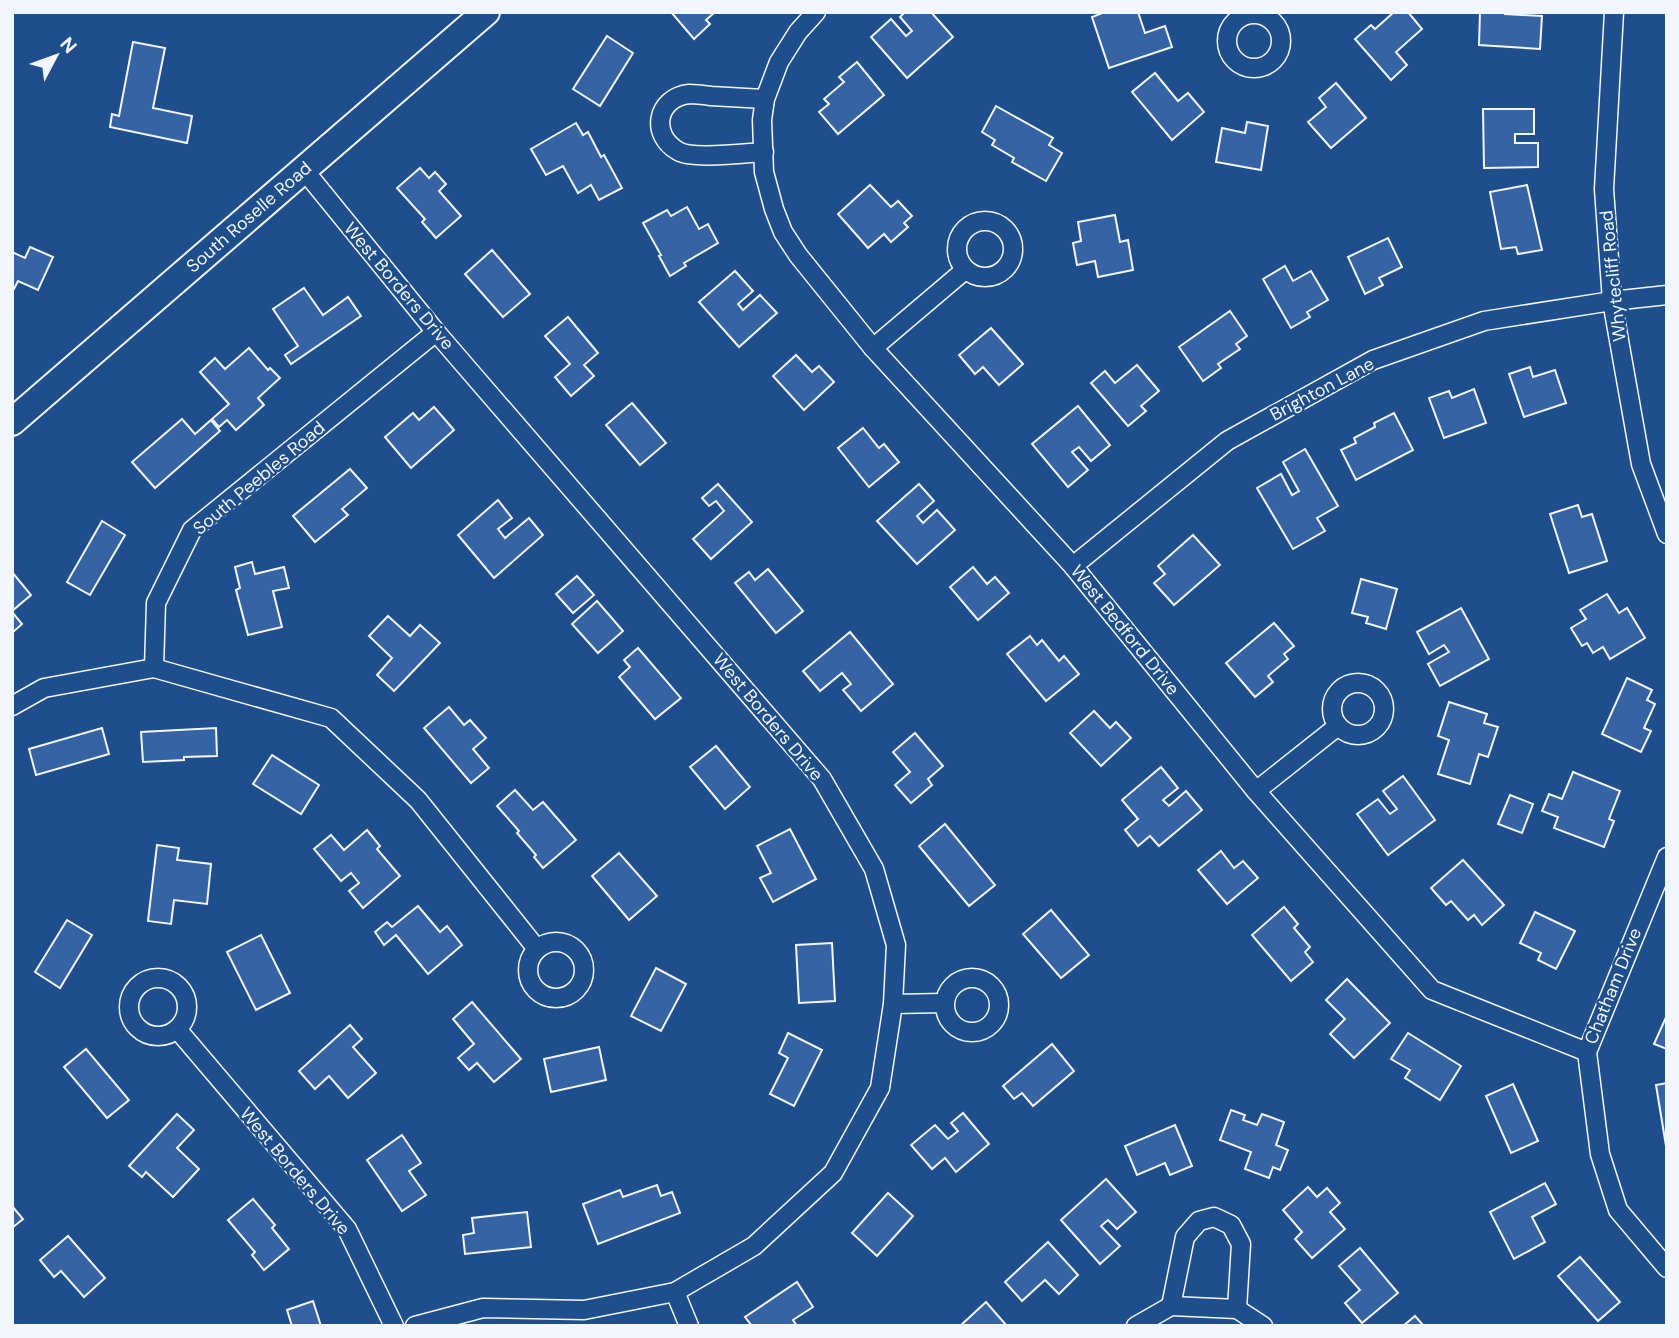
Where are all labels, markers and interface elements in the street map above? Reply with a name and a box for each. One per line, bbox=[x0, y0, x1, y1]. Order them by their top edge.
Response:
north arrow bbox=[21, 21, 91, 91]
text: N bbox=[54, 32, 82, 59]
street label: South Roselle Road bbox=[181, 156, 317, 278]
street label: Whytecliff Road bbox=[1594, 209, 1632, 343]
street label: West Borders Drive bbox=[338, 217, 460, 355]
street label: Brighton Lane bbox=[1266, 351, 1378, 427]
street label: South Peebles Road bbox=[188, 416, 330, 540]
street label: West Bedford Drive bbox=[1065, 560, 1185, 700]
street label: West Borders Drive bbox=[707, 648, 829, 786]
street label: Chatham Drive bbox=[1579, 924, 1647, 1048]
street label: West Borders Drive bbox=[234, 1102, 356, 1240]

